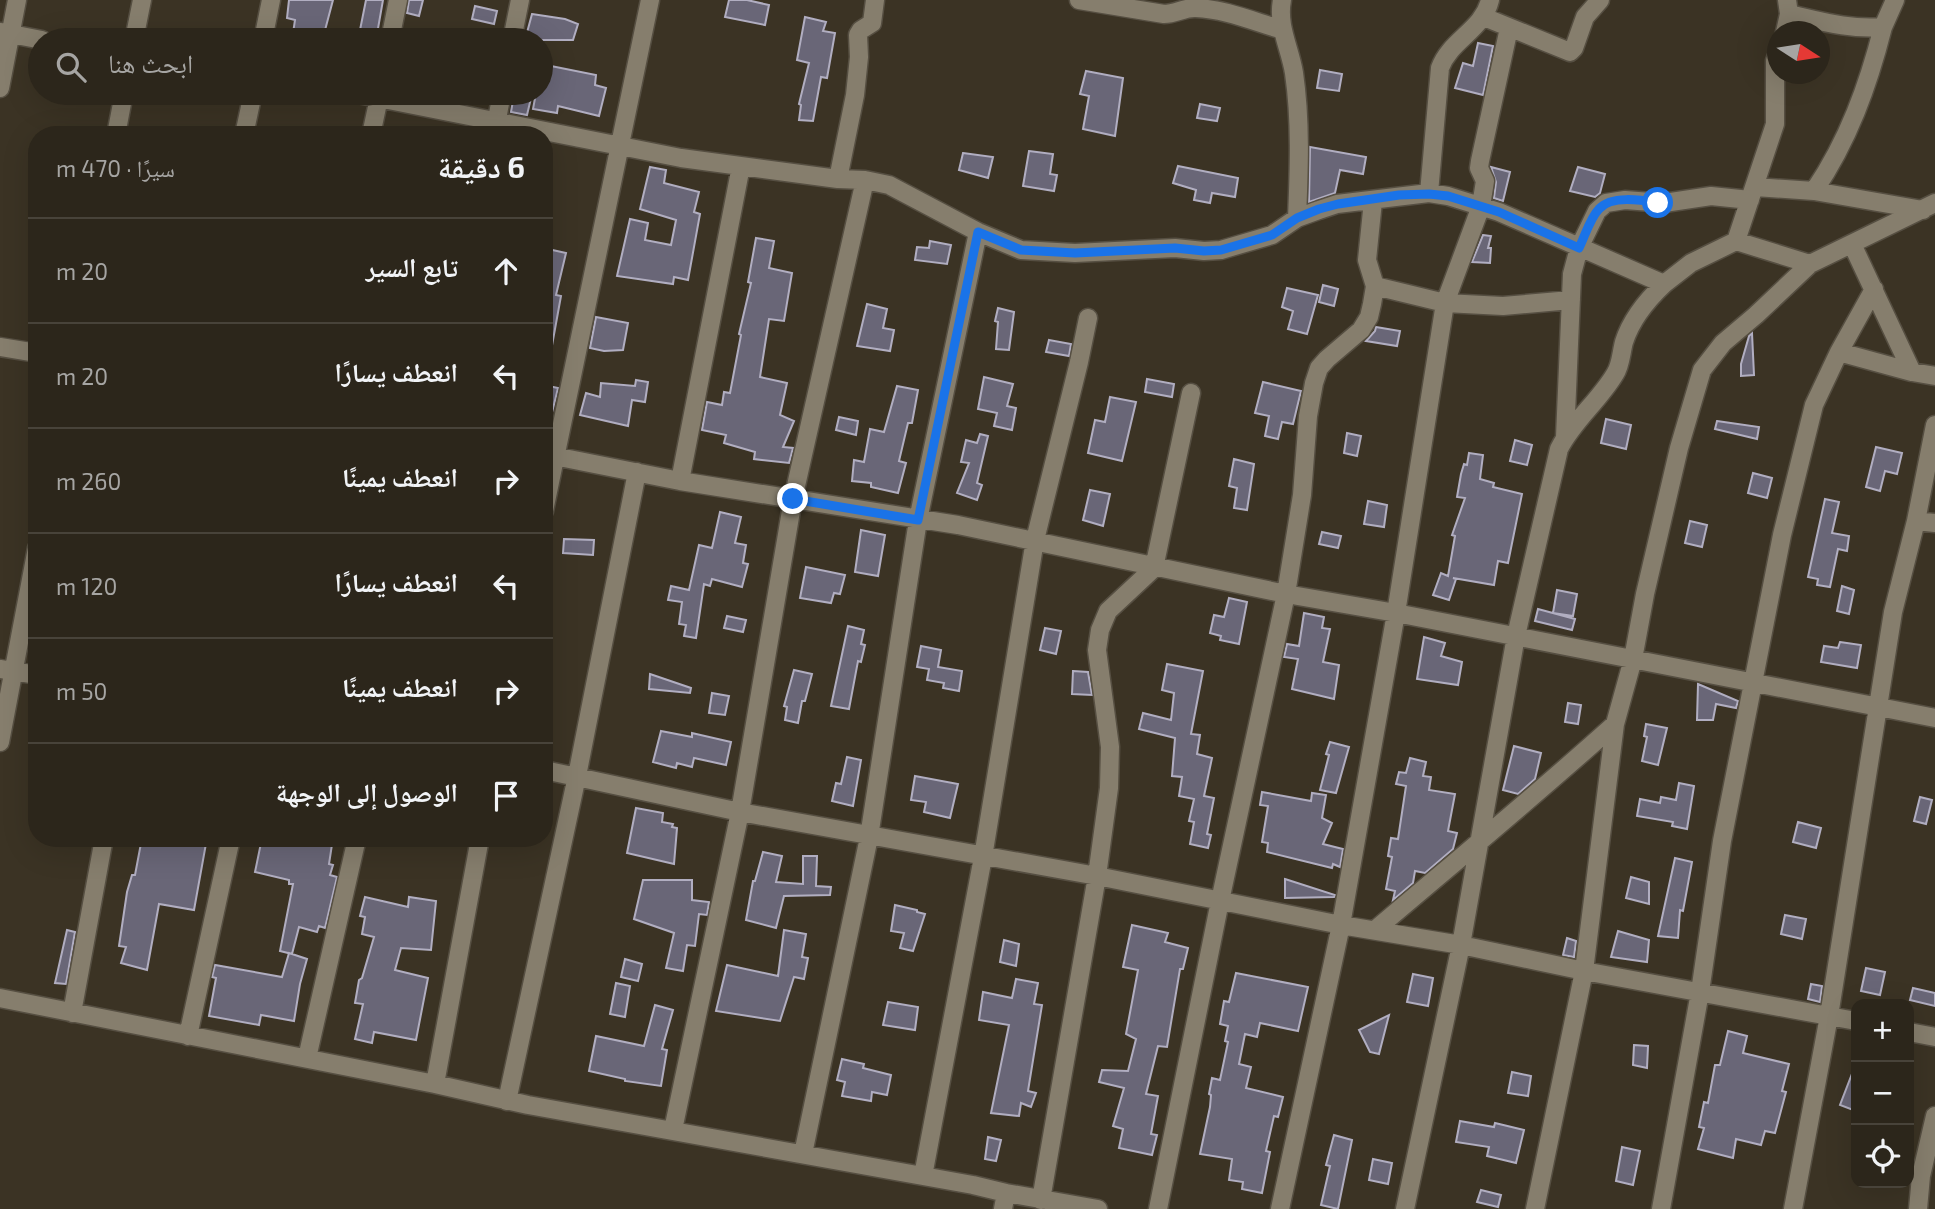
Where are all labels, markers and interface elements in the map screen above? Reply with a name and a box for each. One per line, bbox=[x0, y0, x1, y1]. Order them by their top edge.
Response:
north arrow bbox=[1767, 21, 1830, 84]
search box bbox=[28, 28, 553, 105]
text: ابحث هنا bbox=[108, 47, 193, 78]
icon: search bbox=[52, 48, 90, 86]
text: 6 دقيقة bbox=[438, 148, 525, 184]
text: سيرًا · 470 m bbox=[56, 154, 175, 182]
route start bbox=[1642, 187, 1673, 218]
text: تابع السير bbox=[366, 251, 458, 282]
icon: ahead bbox=[487, 252, 525, 290]
text: 20 m bbox=[56, 257, 108, 285]
text: انعطف يسارًا bbox=[334, 356, 458, 387]
icon: left bbox=[487, 357, 525, 395]
text: 20 m bbox=[56, 362, 108, 390]
text: انعطف يمينًا bbox=[342, 461, 458, 492]
icon: right bbox=[487, 462, 525, 500]
text: 260 m bbox=[56, 467, 121, 495]
route end bbox=[777, 483, 808, 514]
text: انعطف يسارًا bbox=[334, 566, 458, 597]
icon: left bbox=[487, 567, 525, 605]
text: 120 m bbox=[56, 572, 117, 600]
text: انعطف يمينًا bbox=[342, 671, 458, 702]
icon: right bbox=[487, 672, 525, 710]
text: 50 m bbox=[56, 677, 108, 705]
text: الوصول إلى الوجهة bbox=[276, 776, 458, 807]
icon: arrive bbox=[487, 777, 525, 815]
map controls bbox=[1851, 999, 1914, 1188]
button: + bbox=[1851, 999, 1914, 1062]
button: − bbox=[1851, 1062, 1914, 1125]
button: locate bbox=[1851, 1125, 1914, 1188]

